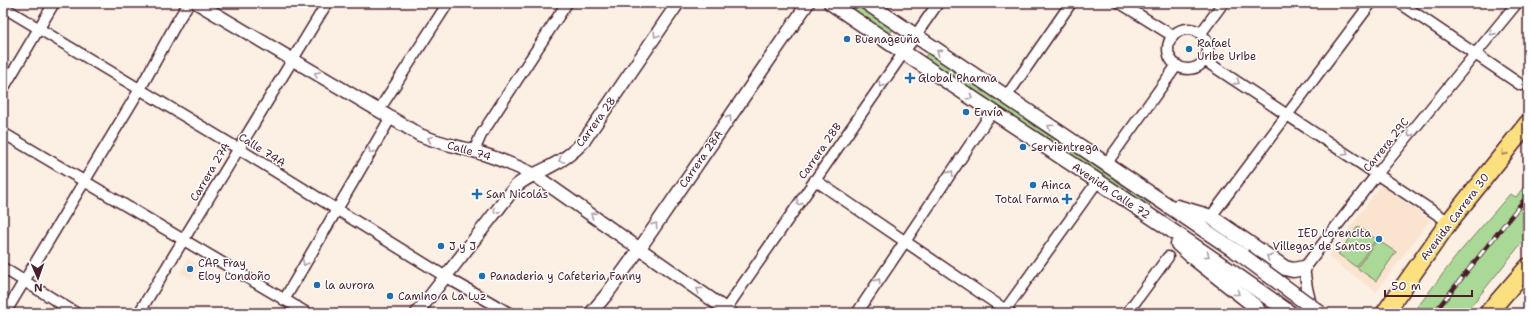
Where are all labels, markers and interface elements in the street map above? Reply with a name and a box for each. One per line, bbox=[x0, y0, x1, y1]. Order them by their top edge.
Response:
one-way arrow bbox=[1490, 29, 1497, 36]
one-way arrow bbox=[653, 31, 661, 38]
place label: Buenageuña bbox=[855, 32, 920, 47]
marker: Buenageuña bbox=[842, 34, 852, 44]
place label: Rafael Uribe Uribe bbox=[1197, 36, 1256, 64]
marker: Rafael Uribe Uribe bbox=[1184, 44, 1194, 54]
one-way arrow bbox=[936, 50, 943, 57]
one-way arrow bbox=[314, 71, 321, 79]
place label: Global Pharma bbox=[918, 71, 997, 86]
marker: Global Pharma bbox=[905, 73, 915, 83]
one-way arrow bbox=[1233, 77, 1240, 85]
one-way arrow bbox=[879, 80, 886, 87]
one-way arrow bbox=[966, 93, 973, 100]
street label: Carrera 28 bbox=[573, 94, 619, 150]
place label: Envía bbox=[974, 105, 1003, 120]
marker: Envía bbox=[961, 107, 971, 117]
one-way arrow bbox=[724, 115, 732, 122]
street label: Carrera 29C bbox=[1360, 115, 1413, 175]
street label: Carrera 28B bbox=[795, 120, 845, 182]
one-way arrow bbox=[1047, 124, 1054, 132]
street label: Carrera 28A bbox=[676, 127, 726, 191]
one-way arrow bbox=[1408, 129, 1415, 136]
street label: Calle 74A bbox=[236, 130, 288, 170]
one-way arrow bbox=[426, 135, 433, 143]
street label: Calle 74 bbox=[445, 138, 493, 164]
street label: Carrera 27A bbox=[187, 140, 233, 204]
place label: Servientrega bbox=[1031, 140, 1099, 155]
marker: Servientrega bbox=[1018, 142, 1028, 152]
one-way arrow bbox=[368, 147, 375, 154]
one-way arrow bbox=[1341, 148, 1348, 155]
one-way arrow bbox=[1501, 149, 1508, 156]
one-way arrow bbox=[558, 156, 565, 163]
street label: Avenida Calle 72 bbox=[1069, 159, 1153, 223]
one-way arrow bbox=[946, 170, 954, 177]
street label: Avenida Carrera 30 bbox=[1417, 170, 1493, 264]
place label: Ainca bbox=[1041, 178, 1071, 193]
marker: Ainca bbox=[1028, 180, 1038, 190]
place label: San Nicolás bbox=[486, 187, 548, 202]
marker: San Nicolás bbox=[471, 188, 483, 200]
place label: Total Farma bbox=[995, 192, 1059, 207]
marker: Total Farma bbox=[1062, 194, 1072, 204]
one-way arrow bbox=[796, 199, 804, 206]
one-way arrow bbox=[494, 207, 501, 214]
one-way arrow bbox=[590, 212, 597, 220]
one-way arrow bbox=[650, 222, 658, 229]
place label: IED Lorencita Villegas de Santos bbox=[1272, 226, 1371, 254]
marker: IED Lorencita Villegas de Santos bbox=[1374, 234, 1384, 244]
place label: J y J bbox=[449, 239, 476, 254]
marker: J y J bbox=[436, 241, 446, 251]
one-way arrow bbox=[1203, 250, 1210, 257]
one-way arrow bbox=[1266, 255, 1273, 262]
place label: CAP Fray Eloy Londoño bbox=[198, 256, 271, 284]
north arrow bbox=[18, 258, 58, 298]
one-way arrow bbox=[303, 259, 310, 266]
marker: CAP Fray Eloy Londoño bbox=[185, 264, 195, 274]
place label: Panaderia y Cafeteria Fanny bbox=[490, 269, 641, 284]
marker: Panaderia y Cafeteria Fanny bbox=[477, 271, 487, 281]
scale bar bbox=[1385, 272, 1472, 298]
place label: la aurora bbox=[325, 278, 374, 293]
one-way arrow bbox=[874, 278, 881, 285]
text: 50 m bbox=[1391, 278, 1421, 294]
text: N bbox=[33, 280, 43, 295]
marker: la aurora bbox=[312, 280, 322, 290]
one-way arrow bbox=[696, 287, 703, 295]
one-way arrow bbox=[1233, 288, 1240, 295]
place label: Camino a La Luz bbox=[398, 289, 486, 304]
marker: Camino a La Luz bbox=[385, 291, 395, 301]

